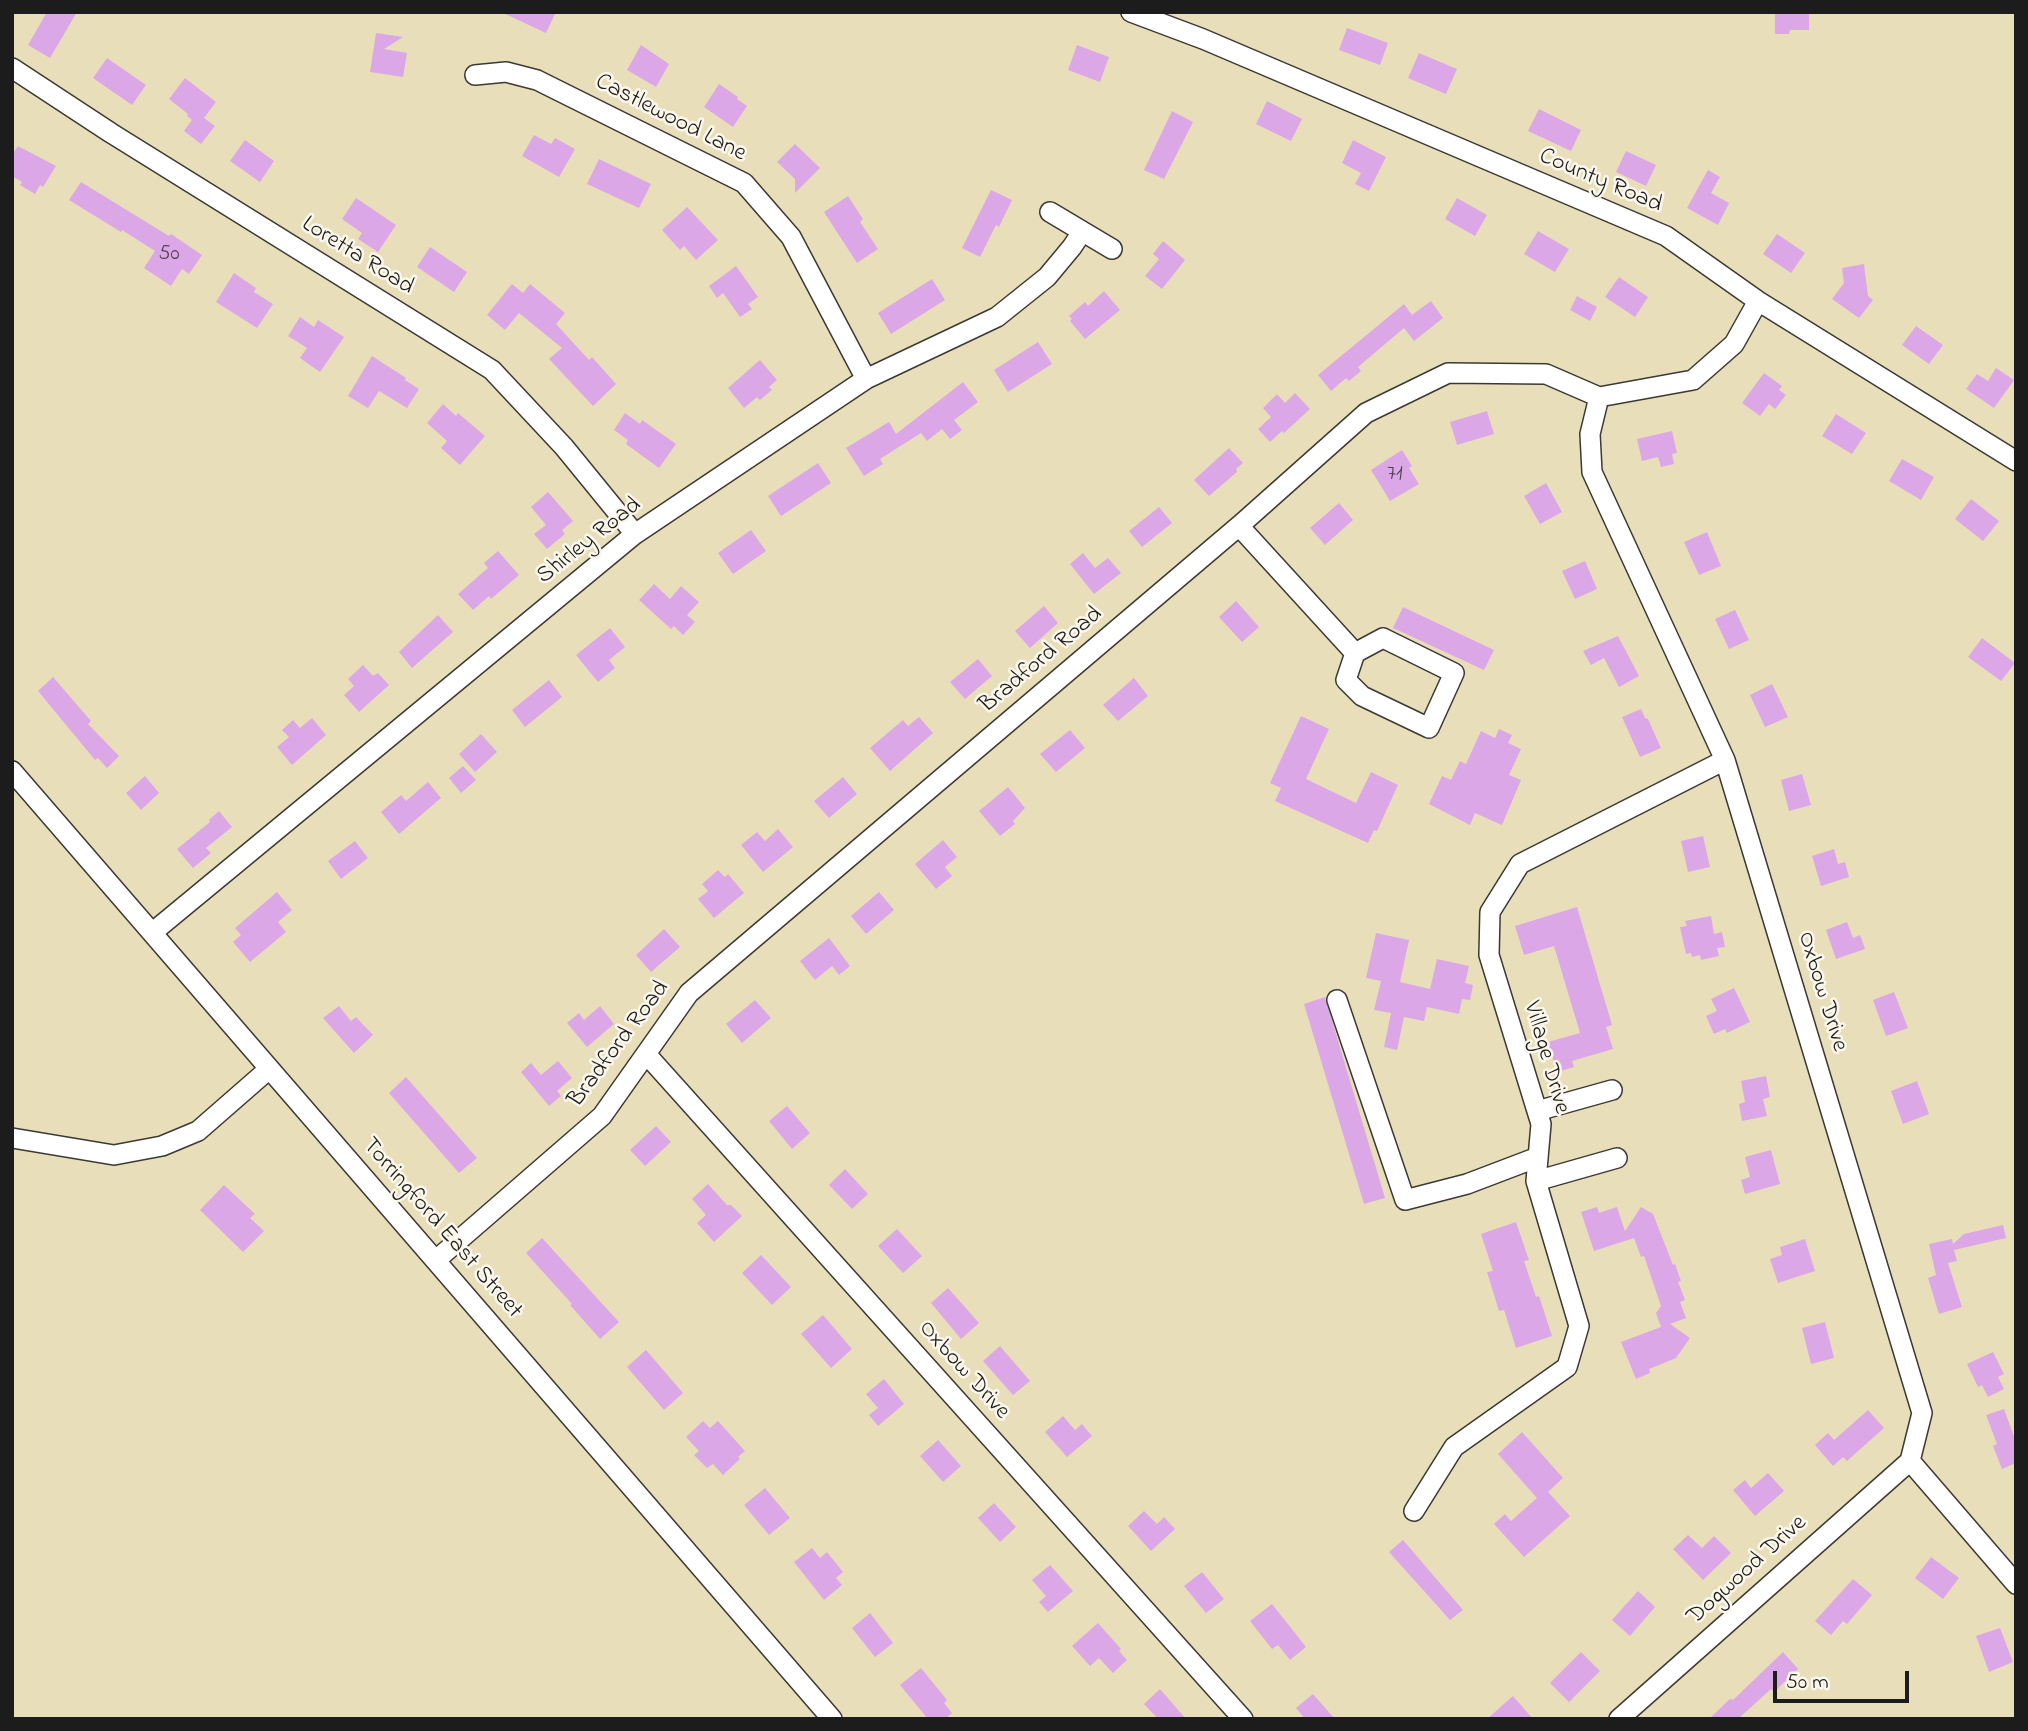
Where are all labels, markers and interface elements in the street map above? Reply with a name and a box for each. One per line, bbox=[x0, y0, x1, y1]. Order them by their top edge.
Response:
street label: Castlewood Lane bbox=[590, 69, 750, 169]
street label: County Road bbox=[1534, 143, 1666, 221]
street label: Loretta Road bbox=[296, 211, 418, 303]
house number: 50 bbox=[158, 243, 180, 269]
house number: 71 bbox=[1387, 463, 1403, 489]
street label: Shirley Road bbox=[532, 492, 648, 592]
street label: Bradford Road bbox=[975, 601, 1109, 721]
street label: Oxbow Drive bbox=[1789, 929, 1853, 1055]
street label: Bradford Road bbox=[563, 976, 677, 1114]
street label: Village Drive bbox=[1515, 999, 1575, 1117]
street label: Torringford East Street bbox=[355, 1133, 527, 1325]
street label: Oxbow Drive bbox=[911, 1315, 1015, 1427]
street label: Dogwood Drive bbox=[1682, 1510, 1814, 1632]
scale bar bbox=[1776, 1658, 1912, 1702]
text: 50 m bbox=[1786, 1668, 1829, 1698]

